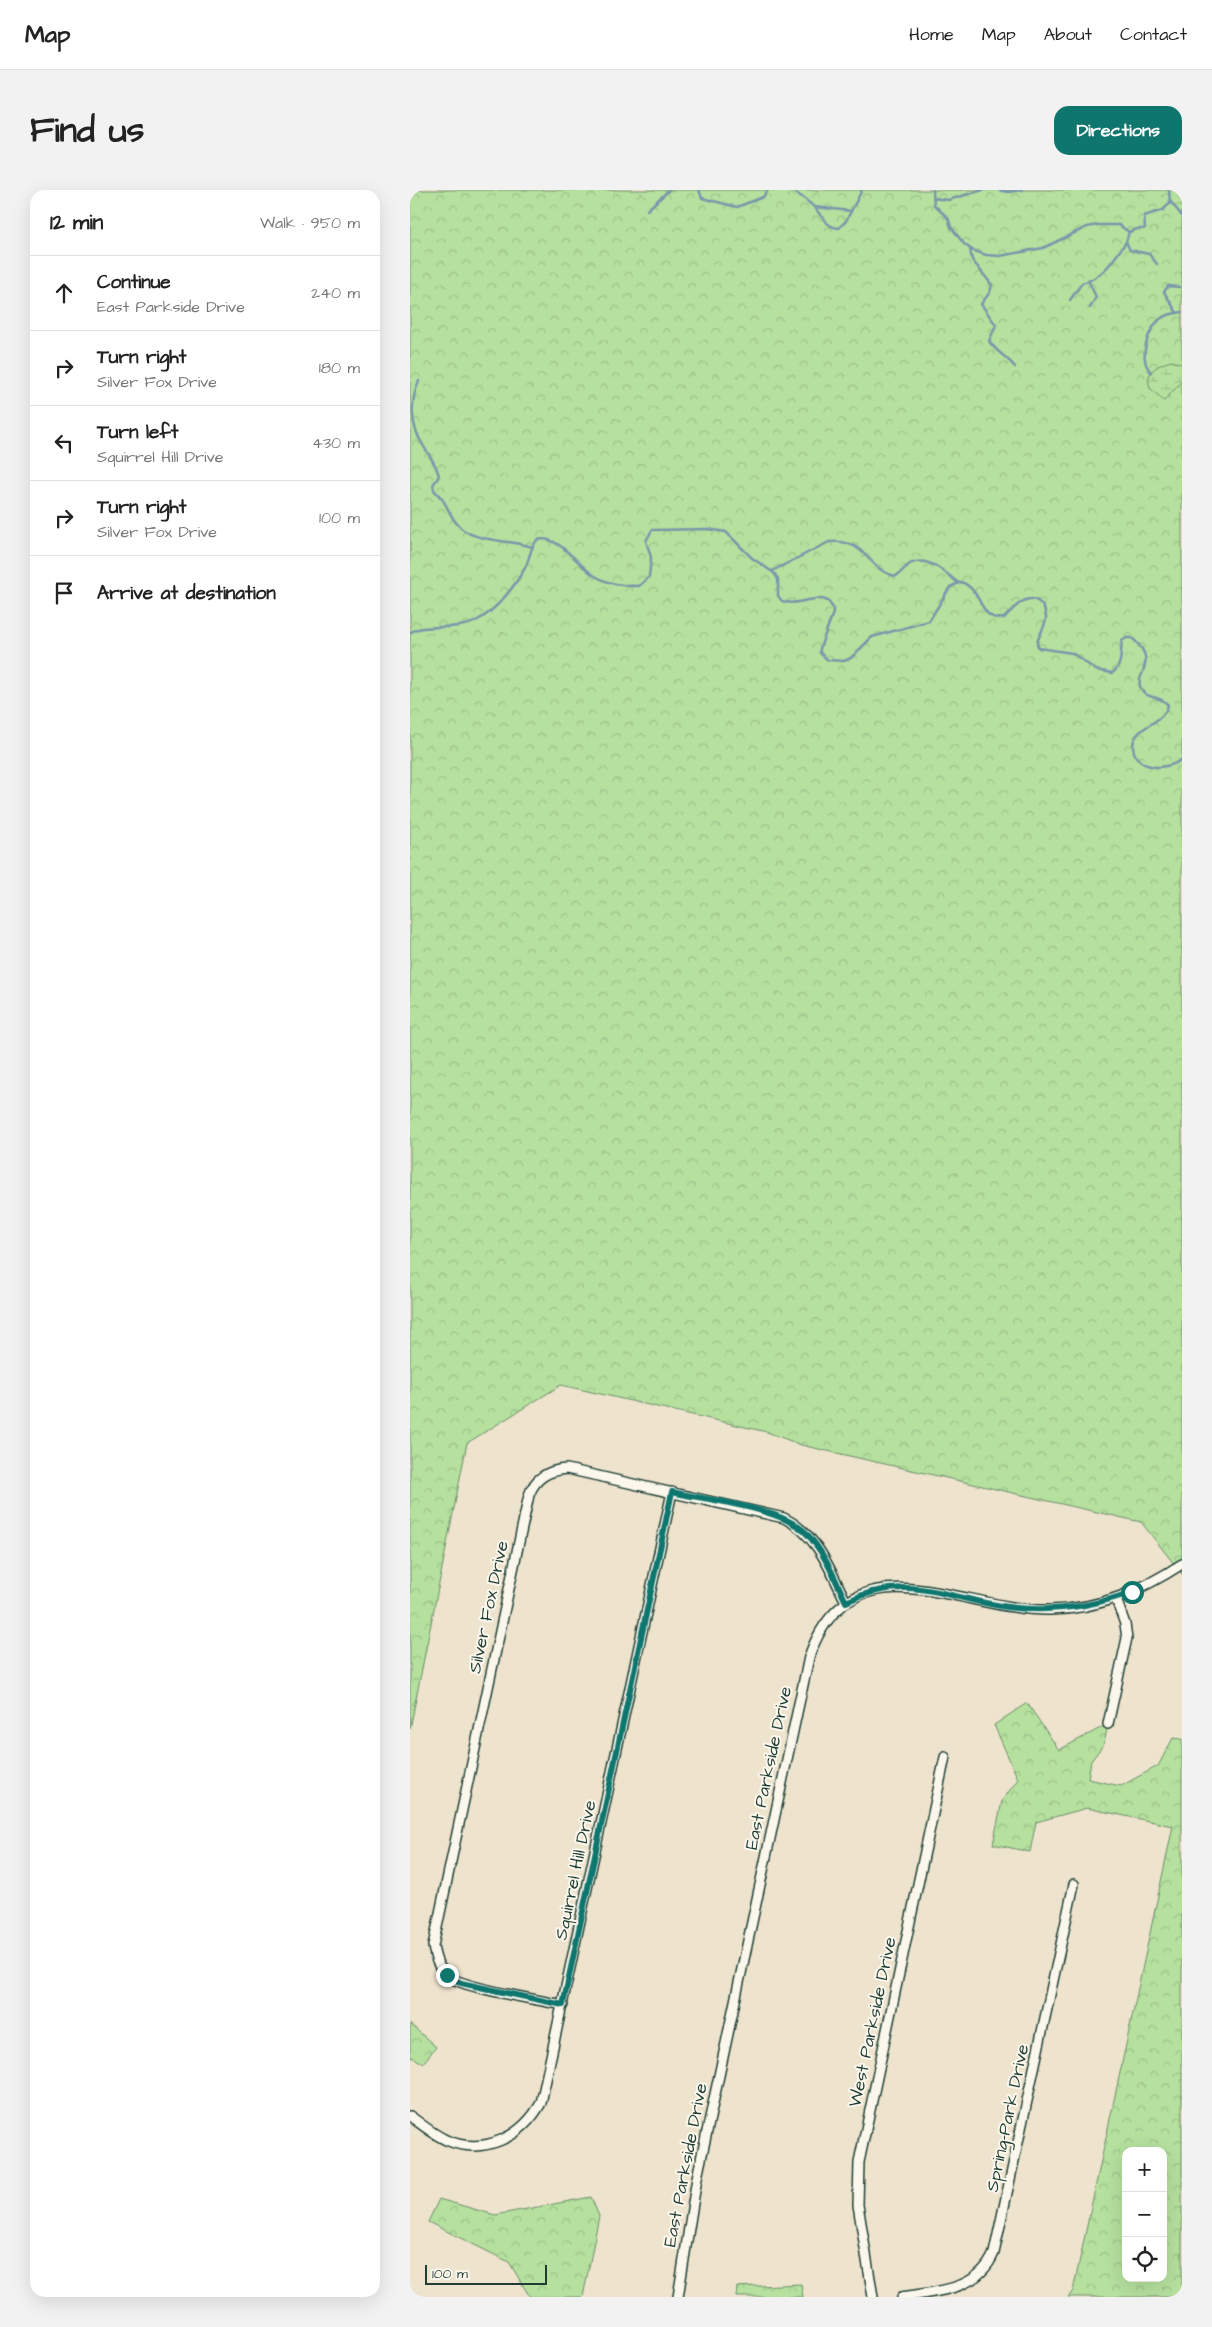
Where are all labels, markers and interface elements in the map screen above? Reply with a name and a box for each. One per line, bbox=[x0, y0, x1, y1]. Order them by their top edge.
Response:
text: Map bbox=[25, 18, 70, 52]
text: Home bbox=[909, 22, 954, 47]
text: Map bbox=[982, 22, 1016, 47]
text: About bbox=[1044, 22, 1092, 47]
text: Contact bbox=[1120, 22, 1187, 47]
text: Find us bbox=[30, 106, 144, 155]
button: Directions bbox=[1054, 106, 1182, 155]
text: 12 min bbox=[50, 208, 103, 237]
text: Walk · 950 m bbox=[260, 212, 360, 234]
text: Continue bbox=[97, 269, 171, 296]
icon: ahead bbox=[50, 279, 78, 307]
text: 240 m bbox=[311, 282, 360, 304]
text: East Parkside Drive bbox=[97, 296, 245, 318]
text: Turn right bbox=[97, 344, 186, 371]
icon: right bbox=[50, 354, 78, 382]
text: 180 m bbox=[319, 357, 360, 379]
text: Silver Fox Drive bbox=[97, 371, 217, 393]
text: Turn left bbox=[97, 419, 178, 446]
icon: left bbox=[50, 429, 78, 457]
text: 430 m bbox=[312, 432, 360, 454]
text: Squirrel Hill Drive bbox=[97, 446, 223, 468]
text: Turn right bbox=[97, 494, 186, 521]
icon: right bbox=[50, 504, 78, 532]
text: 100 m bbox=[319, 507, 360, 529]
text: Silver Fox Drive bbox=[97, 521, 217, 543]
icon: arrive bbox=[50, 579, 78, 607]
text: Arrive at destination bbox=[97, 580, 276, 607]
street label: Silver Fox Drive bbox=[462, 1538, 515, 1676]
route start bbox=[1121, 1581, 1144, 1604]
street label: East Parkside Drive bbox=[739, 1684, 798, 1852]
street label: Squirrel Hill Drive bbox=[548, 1798, 603, 1942]
street label: West Parkside Drive bbox=[842, 1935, 903, 2109]
route end bbox=[436, 1964, 459, 1987]
street label: Spring-Park Drive bbox=[980, 2042, 1036, 2194]
street label: East Parkside Drive bbox=[657, 2081, 714, 2249]
map controls bbox=[1122, 2147, 1167, 2282]
button: + bbox=[1122, 2147, 1167, 2192]
button: − bbox=[1122, 2192, 1167, 2237]
button: locate bbox=[1122, 2237, 1167, 2282]
scale bar bbox=[425, 2262, 548, 2285]
text: 100 m bbox=[432, 2264, 468, 2284]

